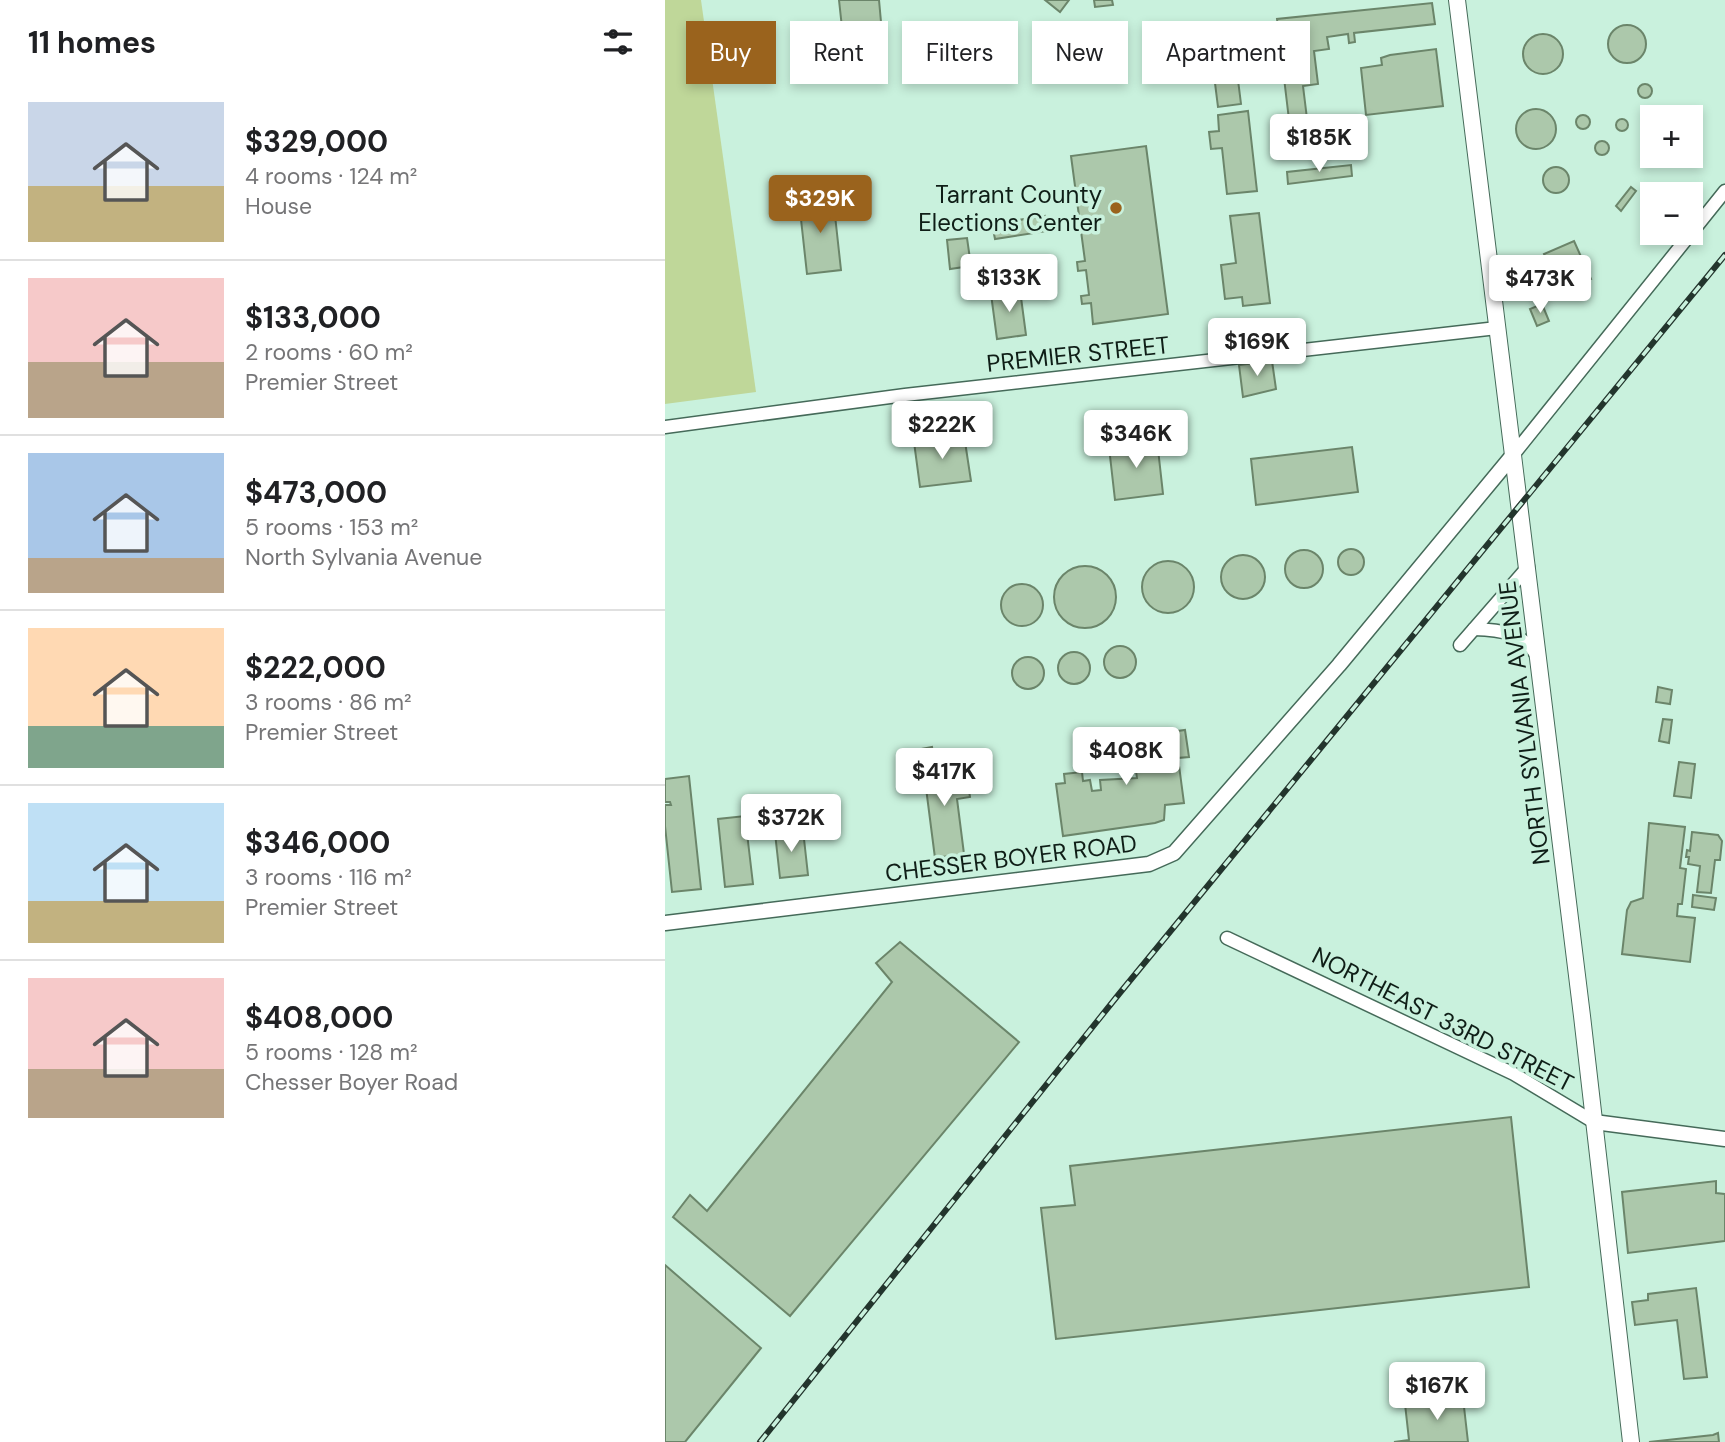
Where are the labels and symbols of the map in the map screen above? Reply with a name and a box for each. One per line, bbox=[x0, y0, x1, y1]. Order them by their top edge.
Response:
pin: $185K bbox=[1270, 114, 1368, 174]
pin: $329K bbox=[771, 176, 869, 235]
place label: Tarrant County Elections Center bbox=[918, 179, 1102, 238]
marker: Tarrant County Elections Center bbox=[1108, 200, 1124, 216]
pin: $133K bbox=[960, 254, 1058, 314]
pin: $473K bbox=[1491, 256, 1589, 315]
pin: $169K bbox=[1208, 318, 1306, 378]
street label: PREMIER STREET bbox=[985, 329, 1171, 379]
pin: $222K bbox=[893, 402, 991, 461]
pin: $346K bbox=[1087, 410, 1185, 470]
street label: NORTH SYLVANIA AVENUE bbox=[1491, 579, 1557, 867]
pin: $408K bbox=[1077, 728, 1175, 787]
pin: $417K bbox=[895, 748, 993, 808]
pin: $372K bbox=[742, 794, 840, 854]
street label: CHESSER BOYER ROAD bbox=[883, 827, 1139, 889]
street label: NORTHEAST 33RD STREET bbox=[1307, 939, 1579, 1099]
pin: $167K bbox=[1388, 1362, 1486, 1422]

